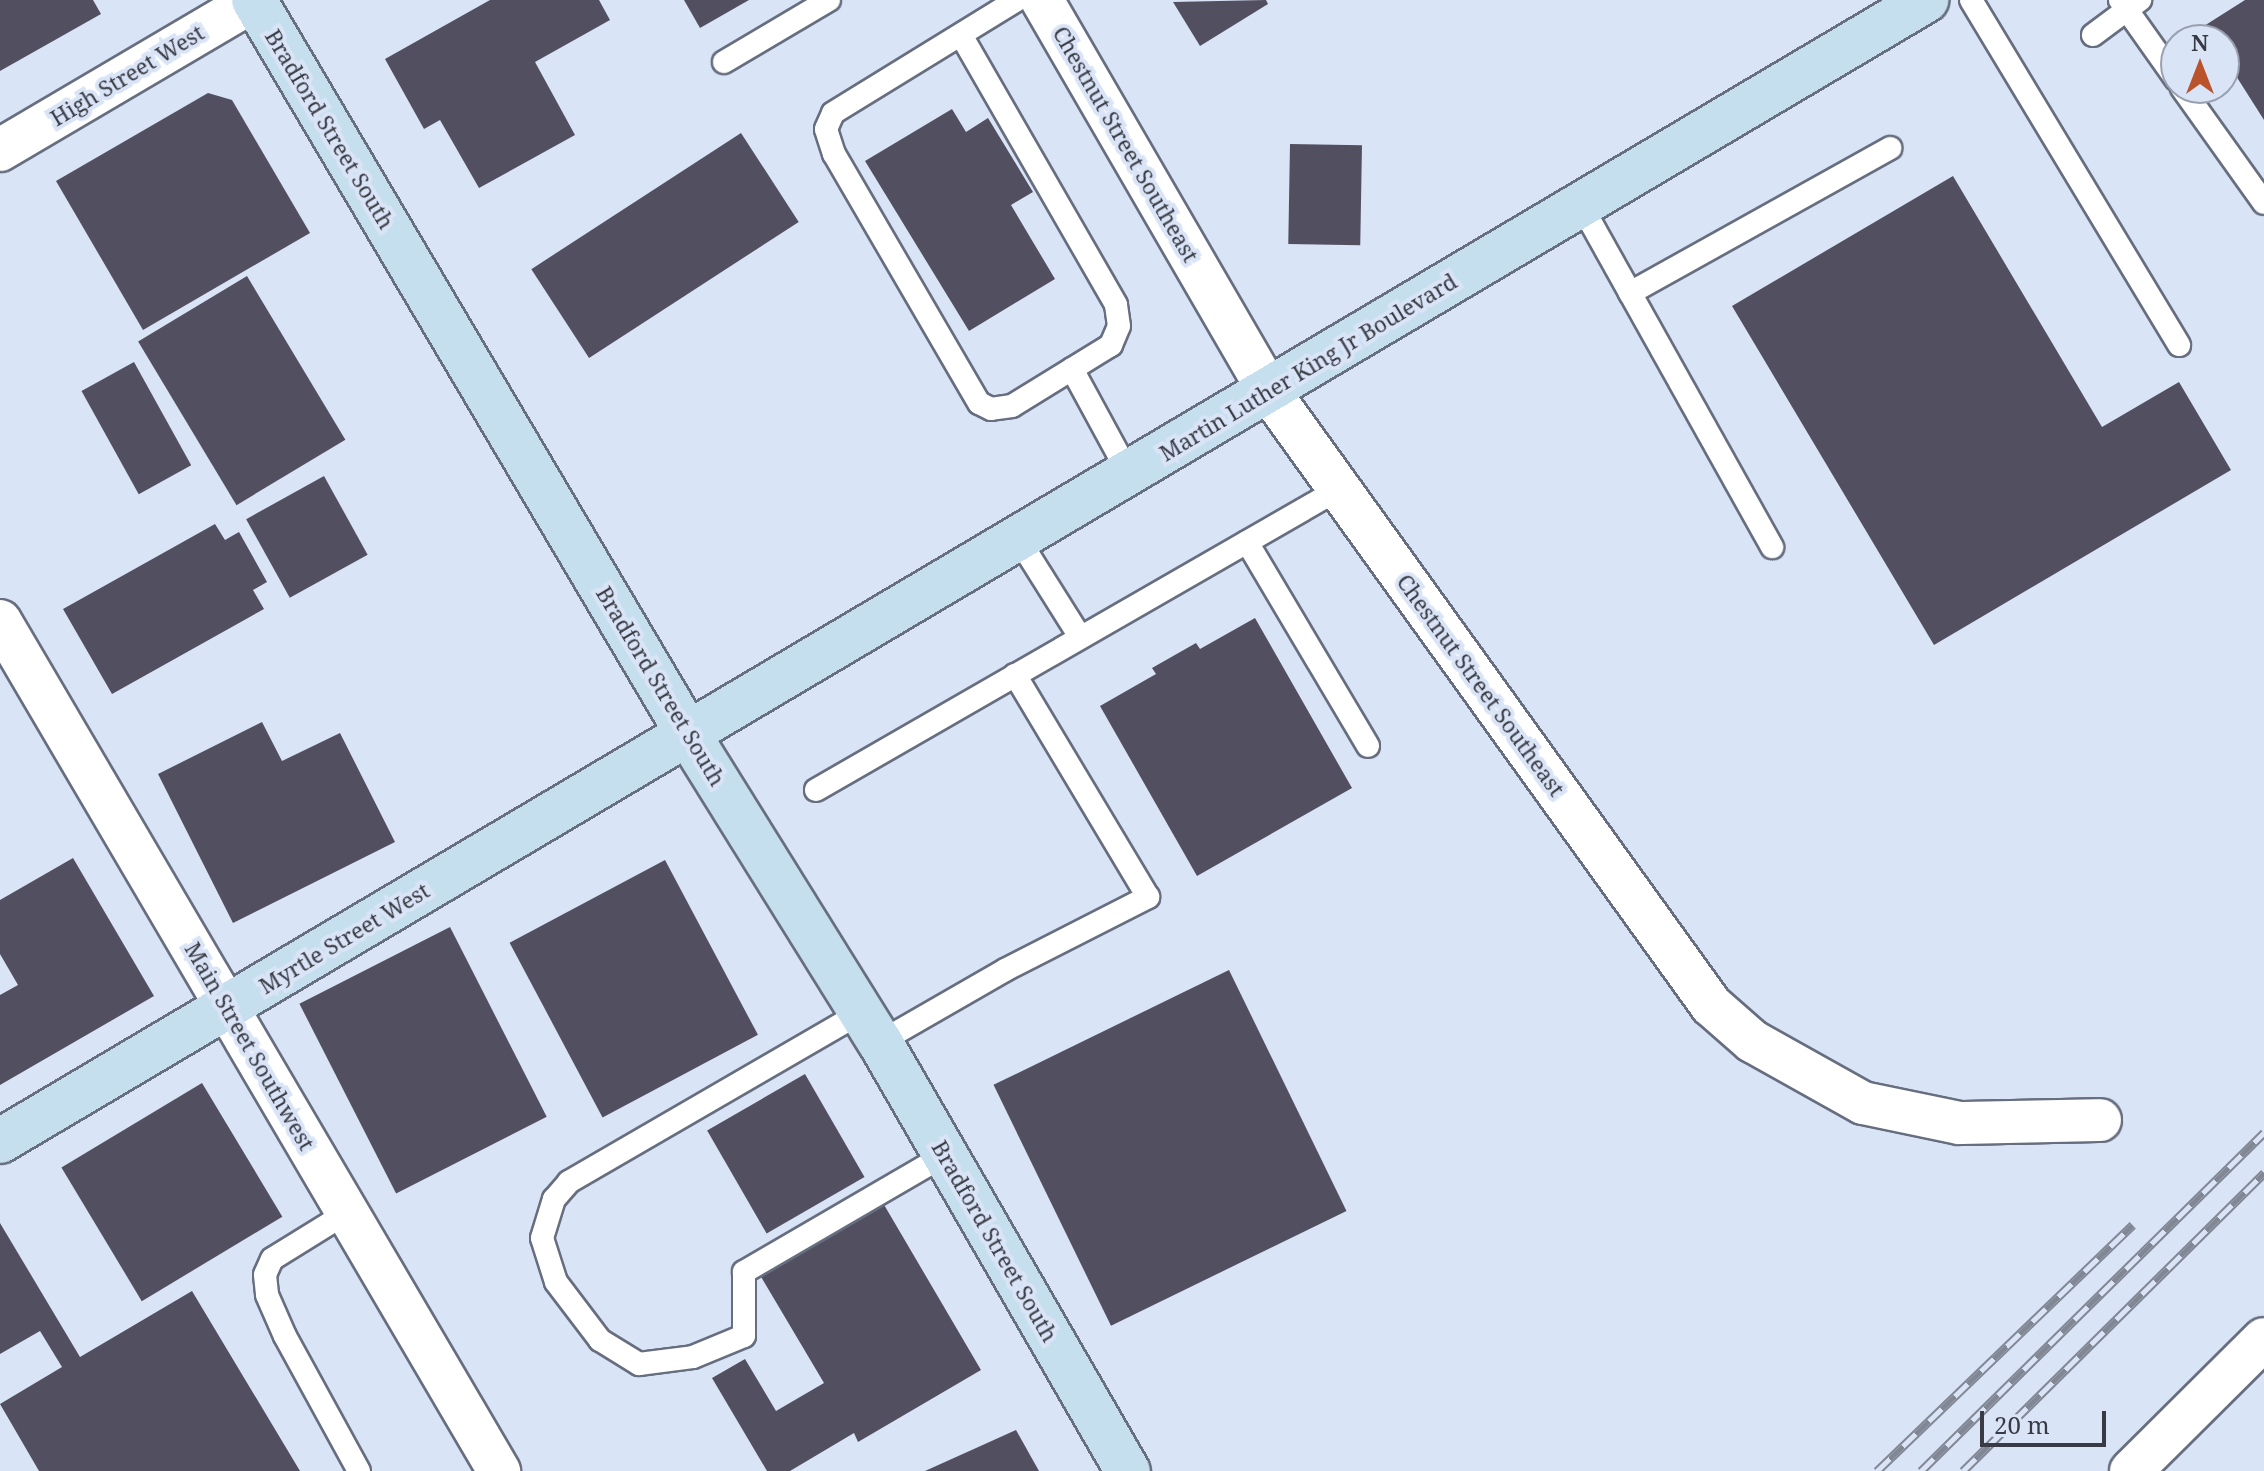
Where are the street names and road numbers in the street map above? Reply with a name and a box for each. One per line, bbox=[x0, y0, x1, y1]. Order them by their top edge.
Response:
street label: High Street West bbox=[46, 19, 208, 131]
street label: Chestnut Street Southeast bbox=[1048, 21, 1204, 267]
street label: Bradford Street South bbox=[260, 24, 400, 234]
street label: Martin Luther King Jr Boulevard bbox=[1155, 268, 1461, 466]
street label: Chestnut Street Southeast bbox=[1392, 569, 1570, 801]
street label: Bradford Street South bbox=[591, 581, 731, 791]
street label: Myrtle Street West bbox=[254, 877, 434, 999]
street label: Main Street Southwest bbox=[180, 937, 320, 1155]
street label: Bradford Street South bbox=[927, 1136, 1063, 1346]

